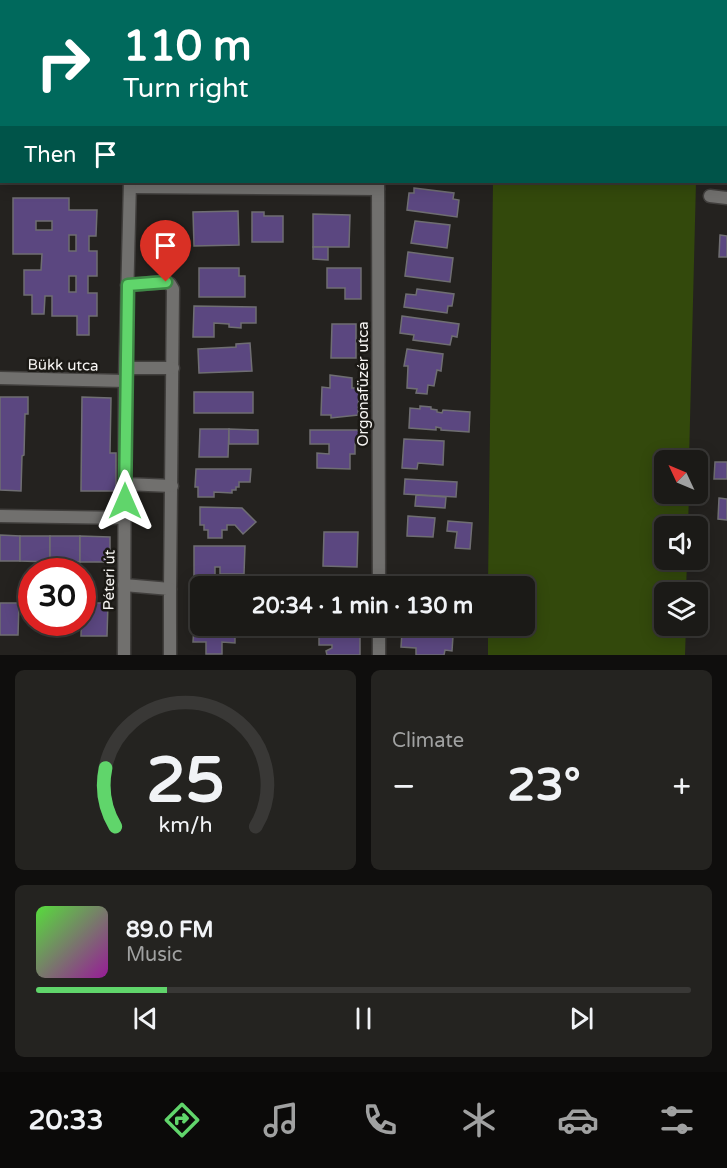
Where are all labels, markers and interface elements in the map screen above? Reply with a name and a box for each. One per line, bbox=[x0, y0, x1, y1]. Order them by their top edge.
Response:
text: 110 m bbox=[123, 21, 252, 72]
icon: right bbox=[24, 24, 102, 102]
text: Turn right bbox=[123, 72, 249, 105]
icon: arrive bbox=[89, 138, 122, 171]
text: Then bbox=[24, 142, 77, 168]
pin bbox=[140, 220, 191, 282]
icon: arrive bbox=[149, 229, 182, 262]
street label: Orgonafüzér utca bbox=[354, 321, 372, 447]
street label: Bükk utca bbox=[27, 355, 99, 375]
north arrow bbox=[654, 450, 708, 504]
map controls bbox=[654, 450, 708, 636]
position arrow bbox=[93, 469, 157, 533]
button: sound bbox=[654, 516, 708, 570]
street label: Péteri út bbox=[99, 549, 119, 611]
speed limit sign: 30 bbox=[18, 558, 96, 636]
button: layers bbox=[654, 582, 708, 636]
text: 20:34 · 1 min · 130 m bbox=[252, 593, 473, 619]
text: Climate bbox=[392, 729, 464, 753]
text: 25 bbox=[146, 744, 225, 819]
text: 23° bbox=[507, 759, 581, 813]
text: − bbox=[392, 767, 416, 806]
text: + bbox=[672, 767, 691, 806]
text: km/h bbox=[159, 812, 212, 838]
text: 89.0 FM bbox=[126, 917, 214, 943]
text: Music bbox=[126, 943, 182, 967]
icon: previous bbox=[129, 1002, 162, 1035]
icon: pause bbox=[347, 1002, 380, 1035]
icon: next bbox=[565, 1002, 598, 1035]
icon: directions bbox=[161, 1099, 203, 1141]
icon: music bbox=[260, 1099, 302, 1141]
icon: phone bbox=[359, 1099, 401, 1141]
icon: climate bbox=[458, 1099, 500, 1141]
icon: car bbox=[557, 1099, 599, 1141]
icon: filters bbox=[656, 1099, 698, 1141]
text: 20:33 bbox=[29, 1104, 103, 1137]

